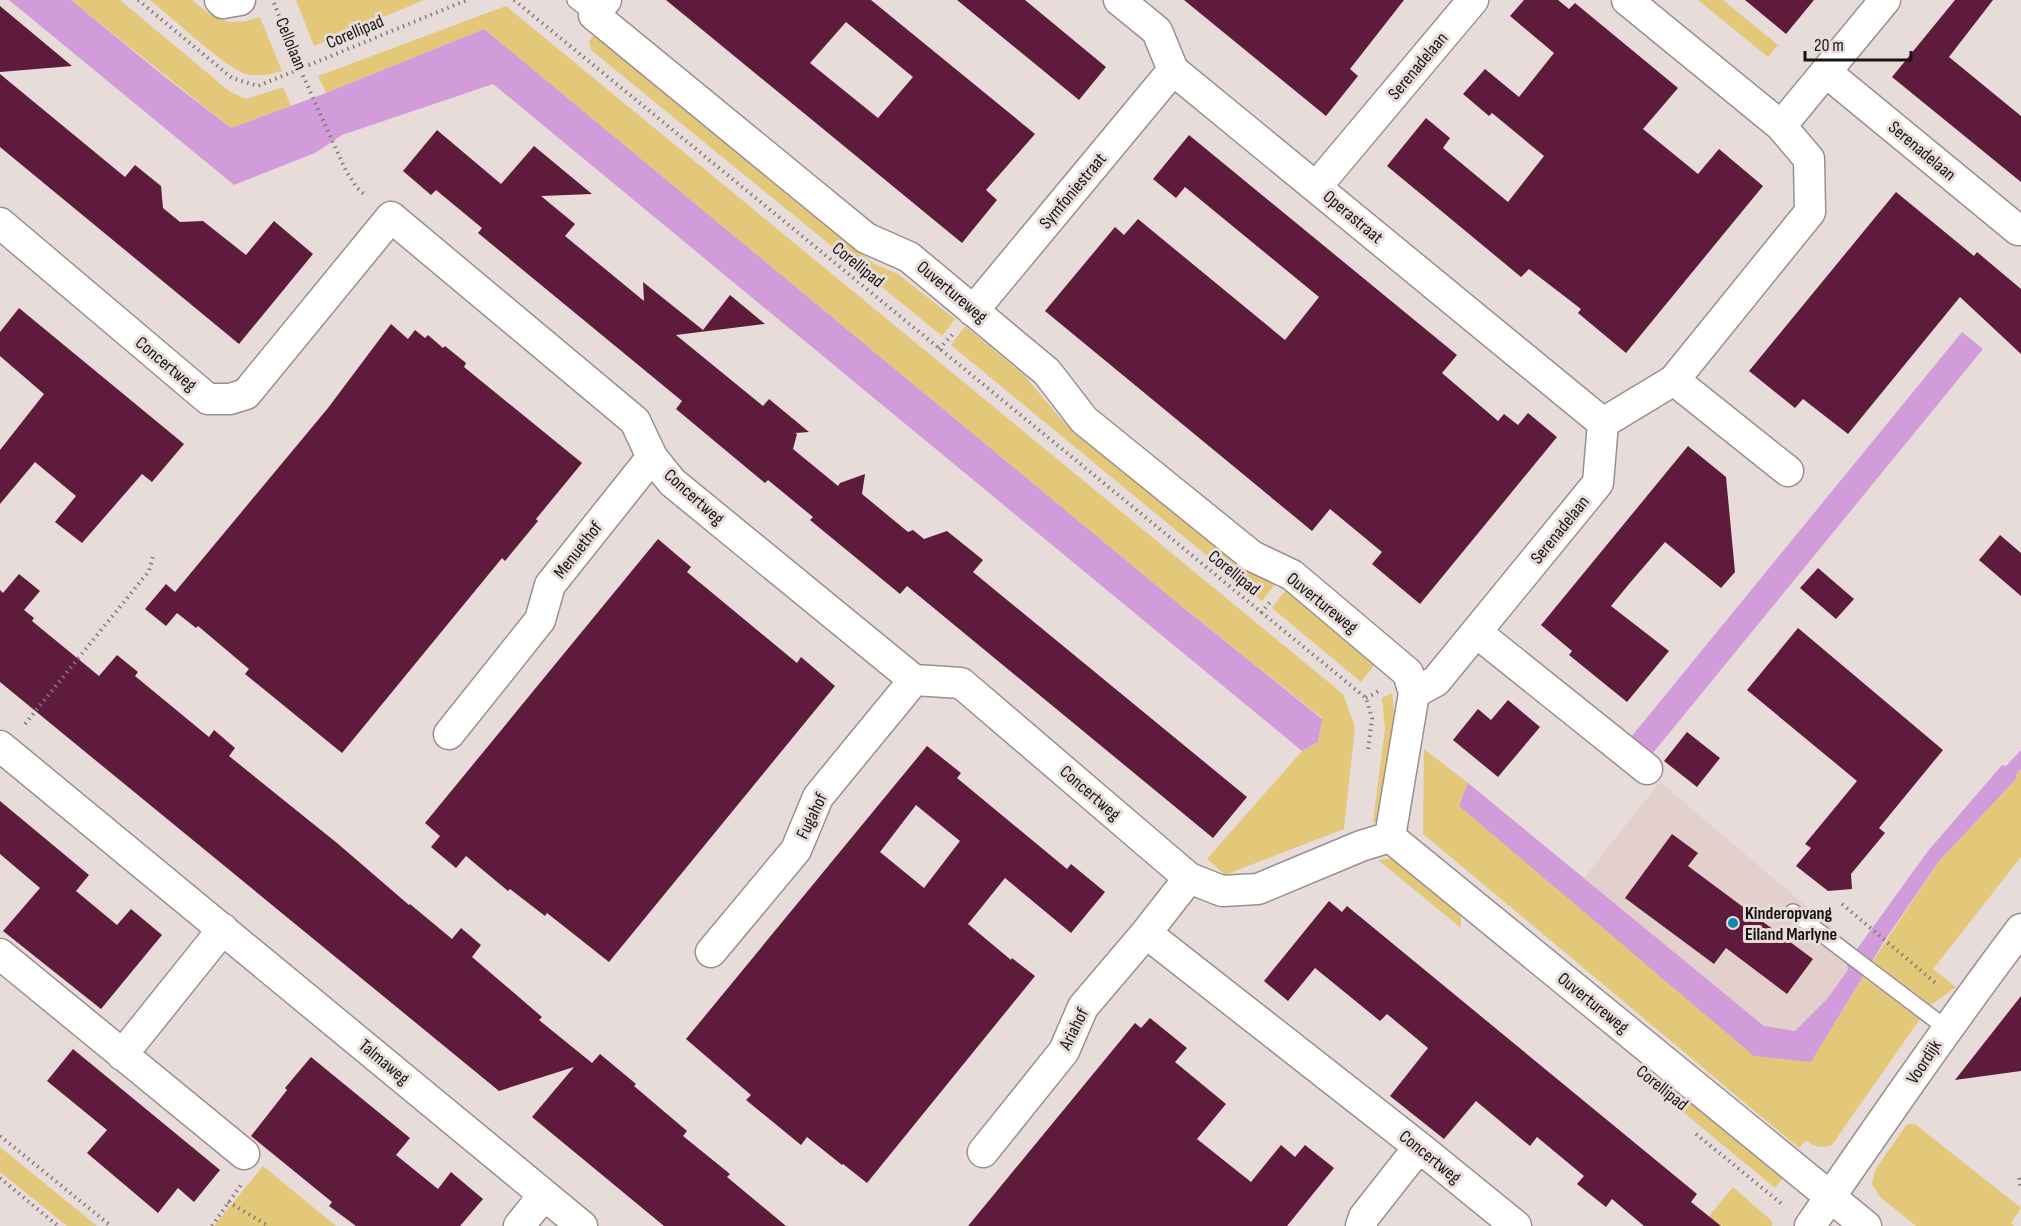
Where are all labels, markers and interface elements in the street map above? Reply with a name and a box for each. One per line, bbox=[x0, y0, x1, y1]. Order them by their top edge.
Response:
street label: Corellipad bbox=[323, 11, 387, 53]
street label: Cellolaan bbox=[271, 15, 311, 73]
scale bar bbox=[1805, 24, 1912, 62]
street label: Serenadelaan bbox=[1384, 28, 1452, 104]
text: 20 m bbox=[1814, 35, 1844, 56]
street label: Serenadelaan bbox=[1884, 117, 1960, 185]
street label: Symfoniestraat bbox=[1035, 148, 1111, 233]
street label: Operastraat bbox=[1319, 186, 1388, 248]
street label: Corellipad bbox=[828, 238, 888, 292]
street label: Ouvertureweg bbox=[913, 257, 991, 327]
street label: Concertweg bbox=[131, 332, 201, 396]
street label: Concertweg bbox=[660, 465, 728, 529]
street label: Serenadelaan bbox=[1526, 492, 1594, 568]
street label: Menuethof bbox=[549, 517, 607, 583]
street label: Corellipad bbox=[1204, 546, 1264, 600]
street label: Ouvertureweg bbox=[1282, 568, 1362, 638]
street label: Concertweg bbox=[1055, 761, 1125, 825]
street label: Fugahof bbox=[792, 789, 832, 842]
place label: Kinderopvang Eiland Marlyne bbox=[1745, 903, 1837, 945]
marker: Kinderopvang Eiland Marlyne bbox=[1726, 916, 1740, 930]
street label: Ouvertureweg bbox=[1553, 968, 1633, 1038]
street label: Ariahof bbox=[1054, 1004, 1094, 1054]
street label: Talmaweg bbox=[355, 1035, 413, 1089]
street label: Voordijk bbox=[1902, 1036, 1946, 1088]
street label: Corellipad bbox=[1632, 1061, 1692, 1115]
street label: Concertweg bbox=[1395, 1126, 1465, 1188]

